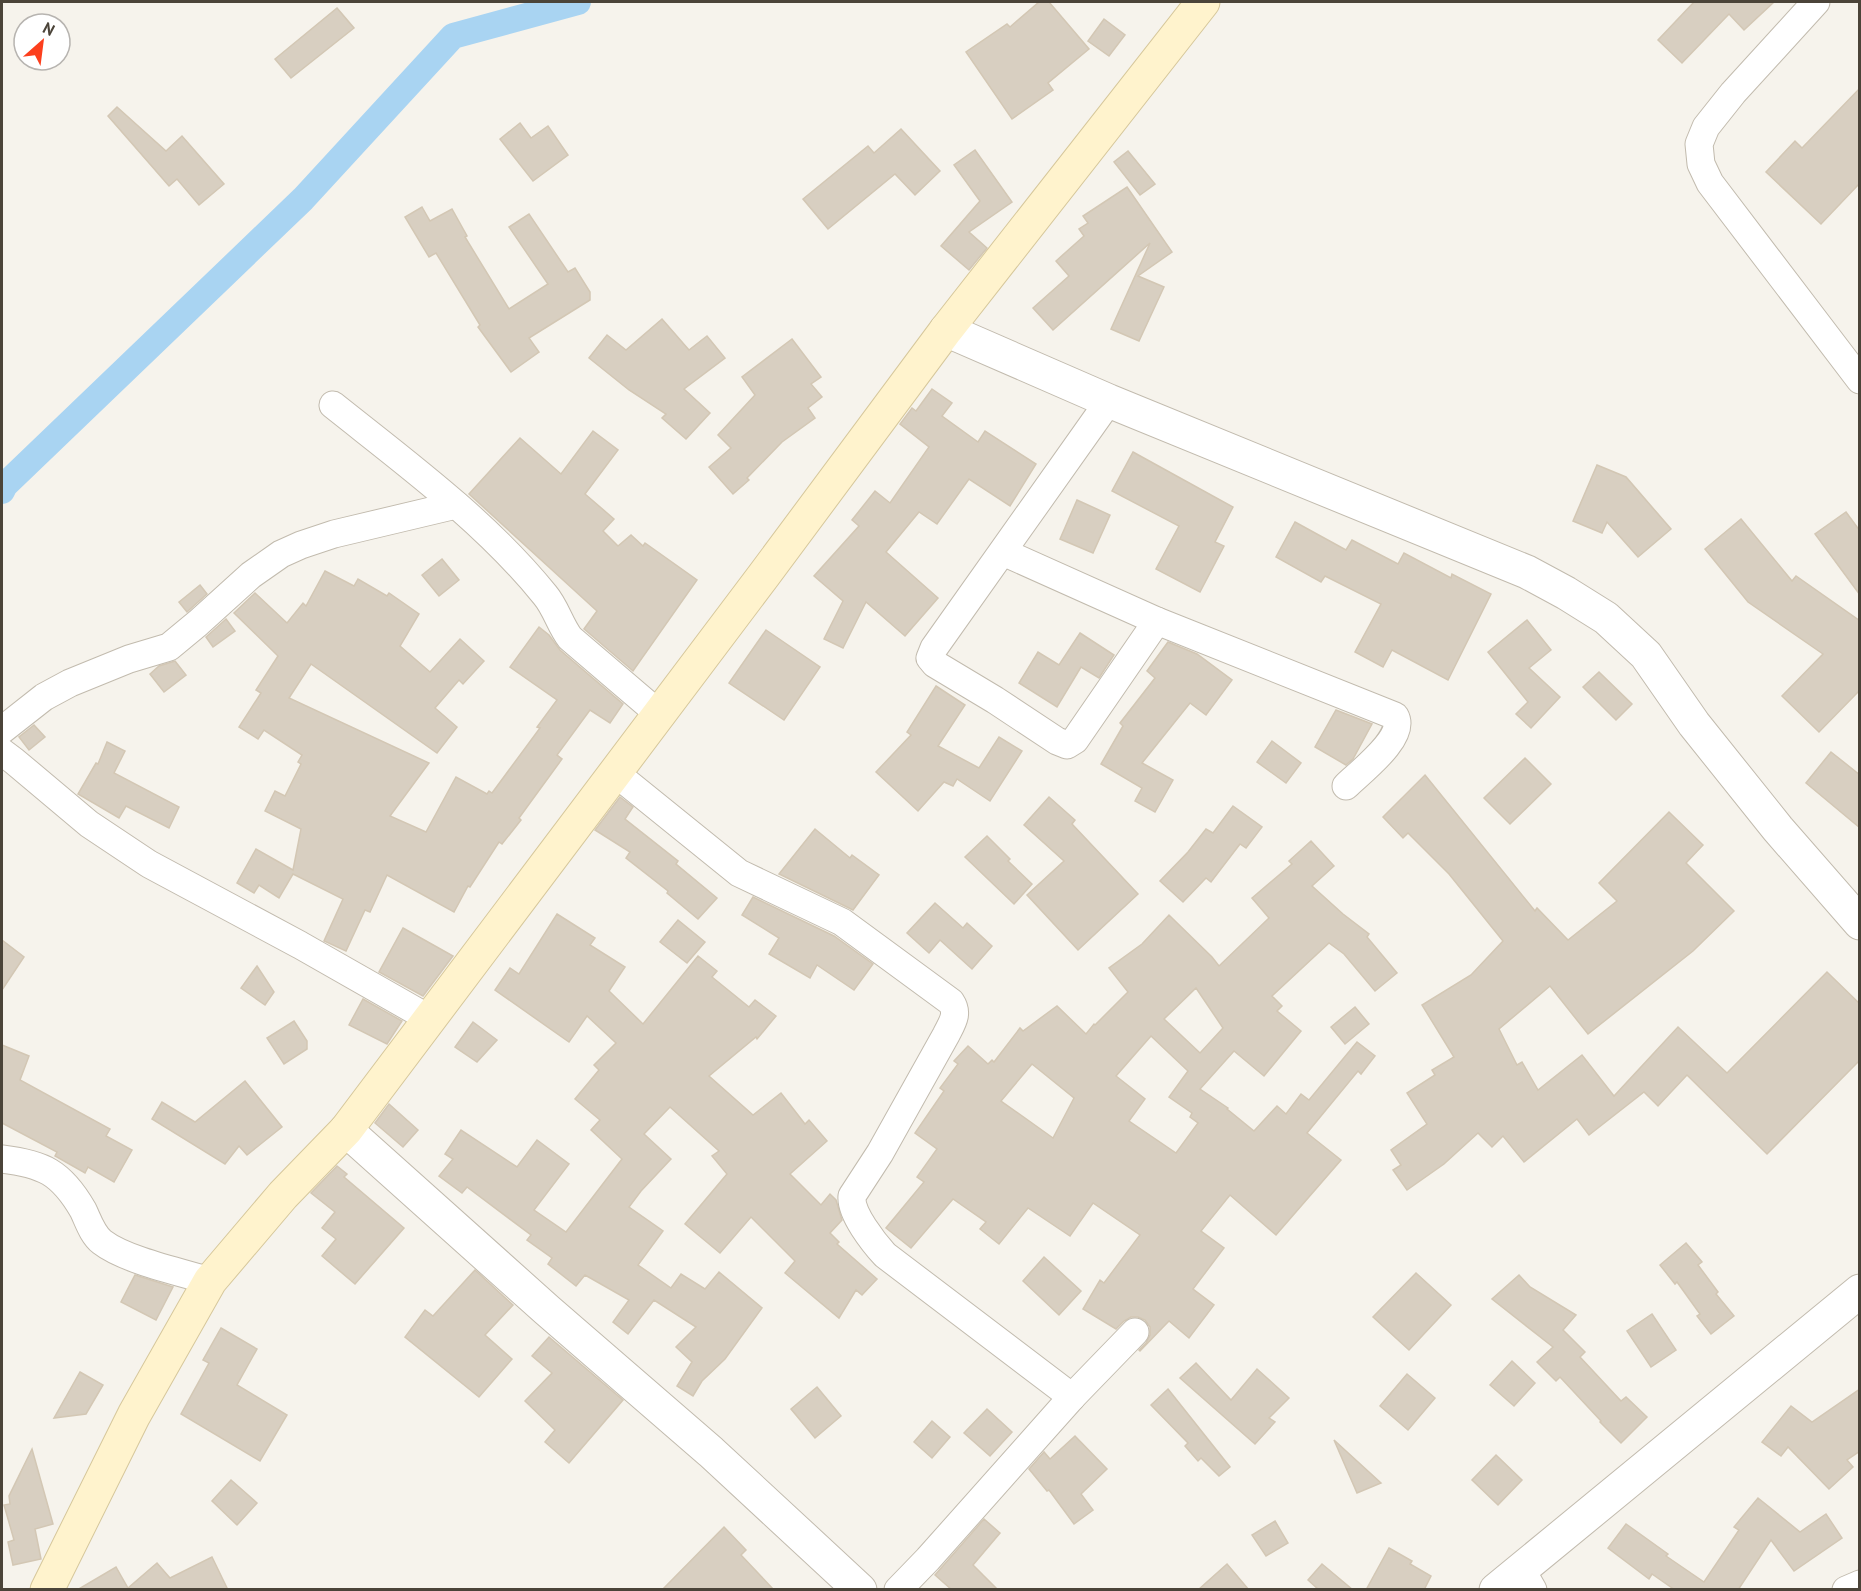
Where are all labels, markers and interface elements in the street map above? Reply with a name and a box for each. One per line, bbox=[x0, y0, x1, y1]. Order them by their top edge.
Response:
north arrow bbox=[12, 12, 72, 72]
text: N bbox=[40, 17, 58, 40]

